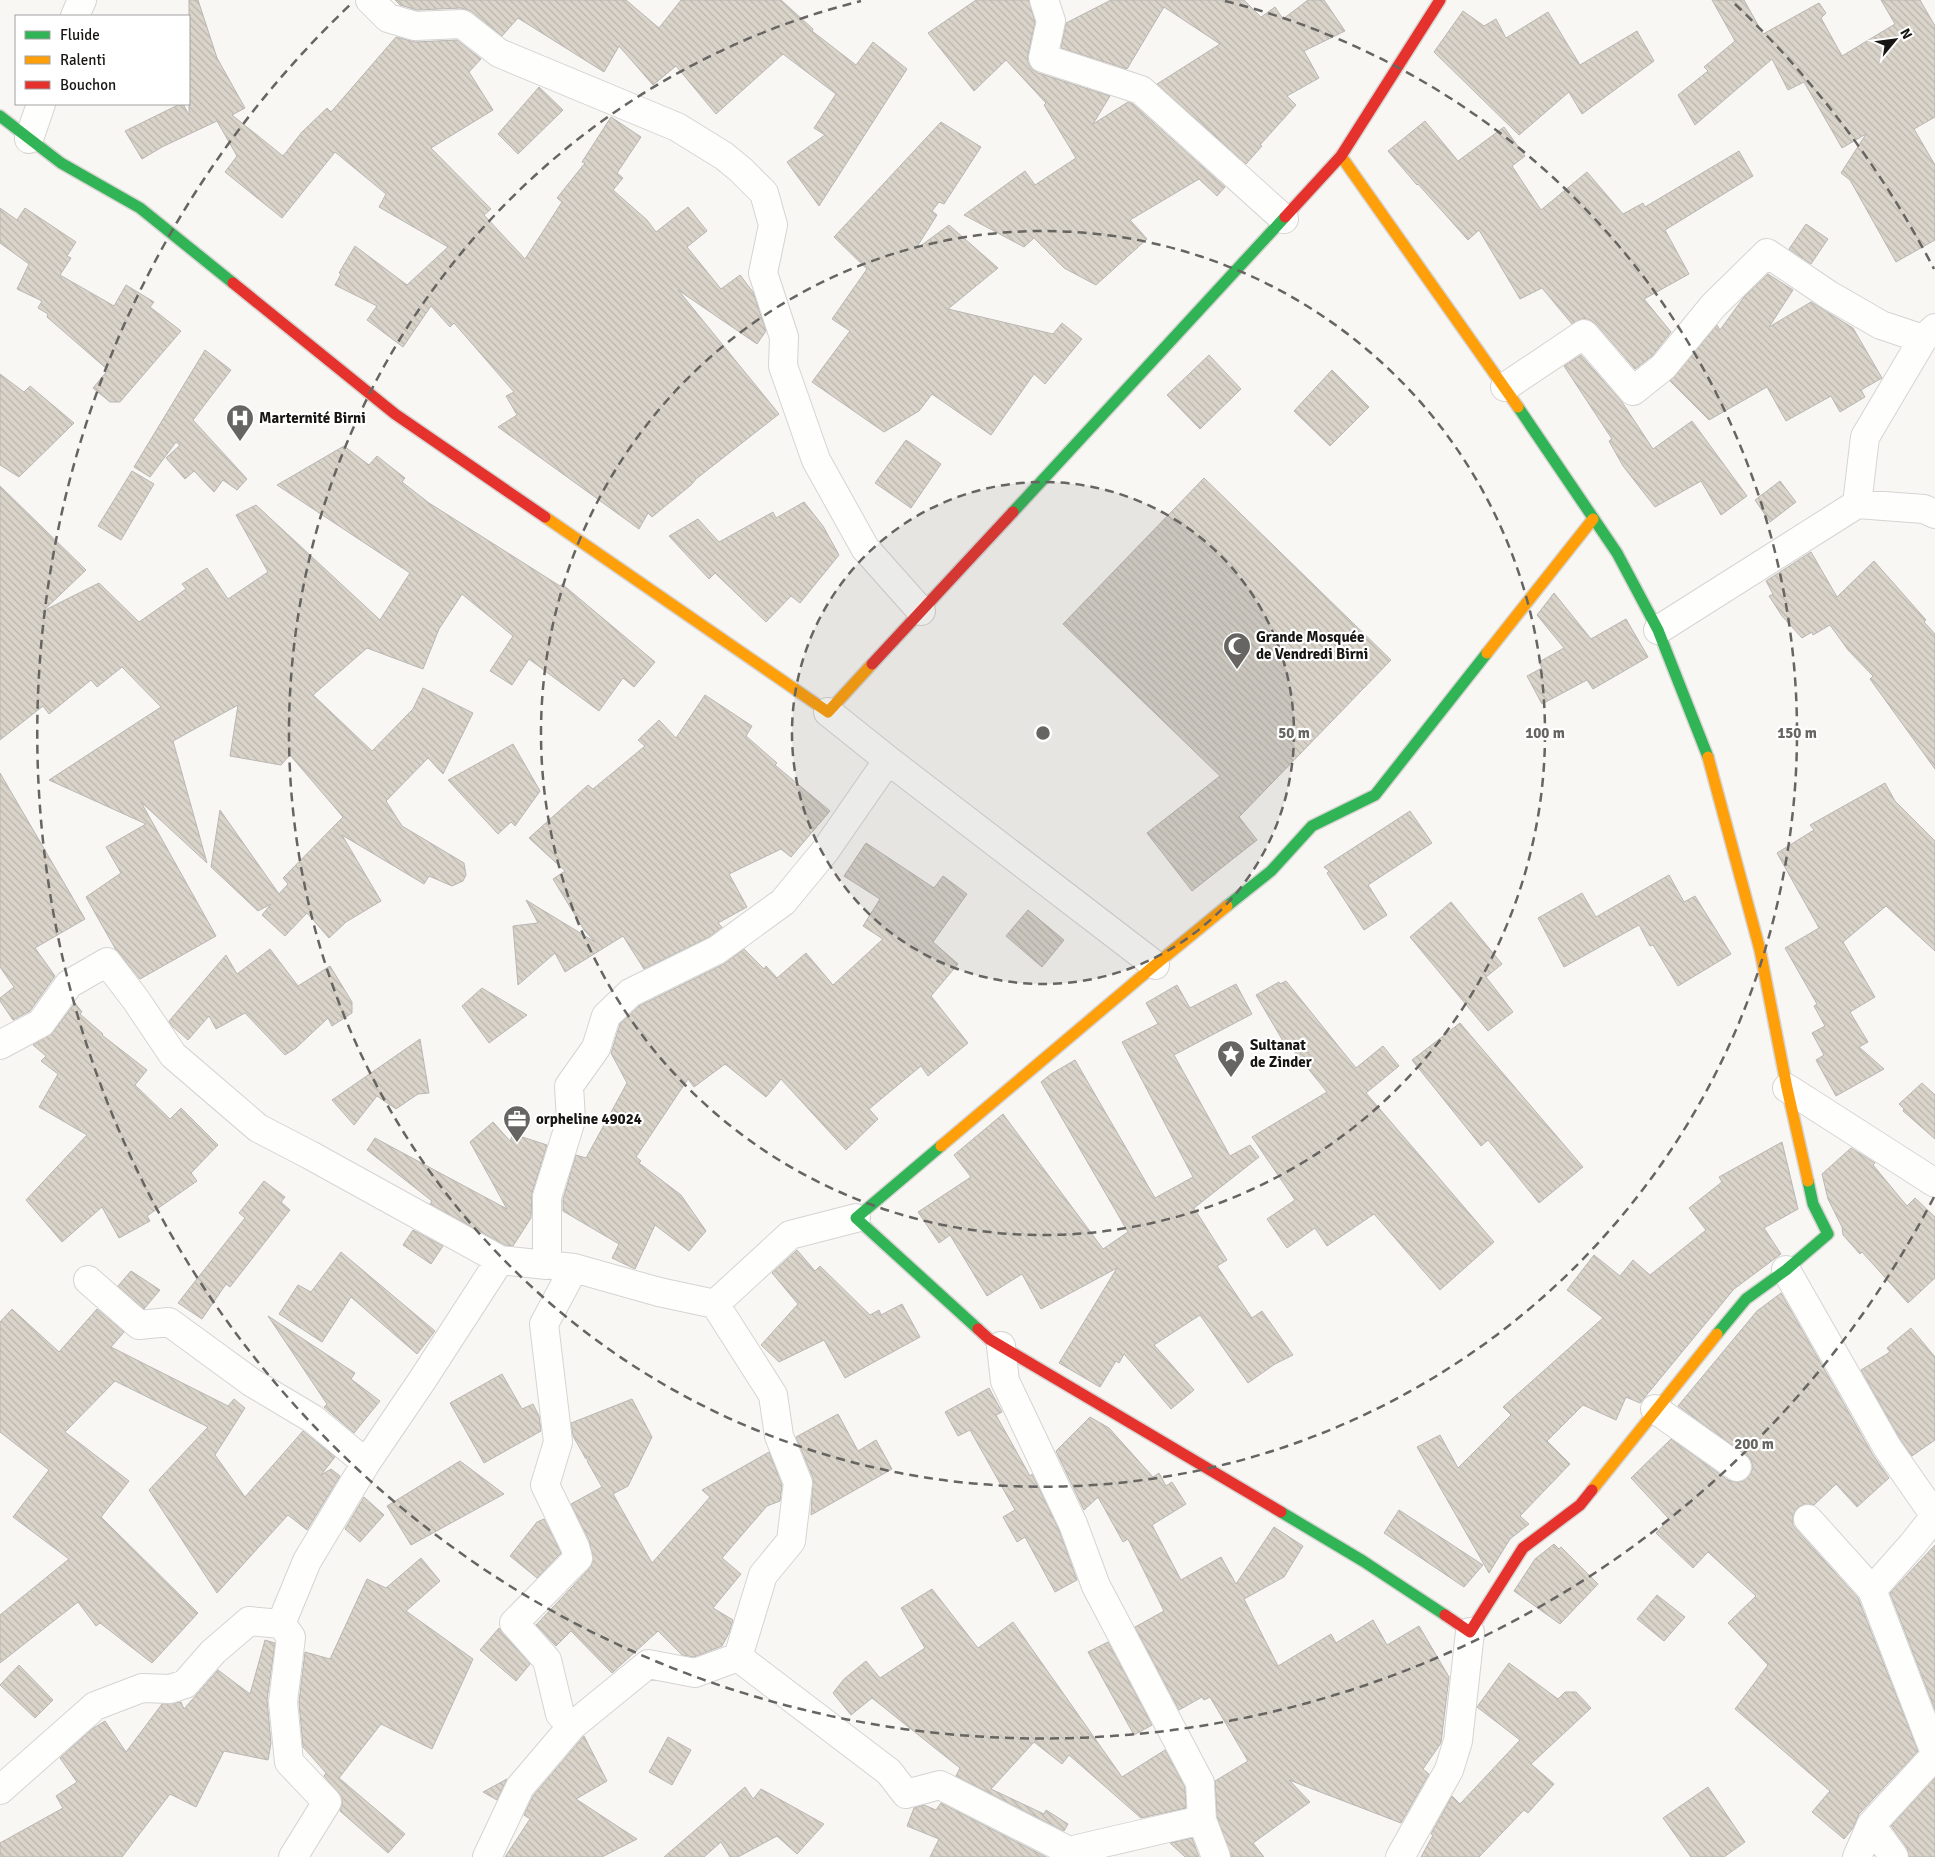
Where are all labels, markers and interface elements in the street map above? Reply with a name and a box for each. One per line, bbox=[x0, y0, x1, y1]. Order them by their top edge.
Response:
legend bbox=[15, 15, 190, 105]
north arrow bbox=[1870, 15, 1920, 65]
text: Fluide bbox=[60, 26, 100, 44]
text: N bbox=[1896, 26, 1916, 42]
text: Ralenti bbox=[60, 51, 106, 69]
text: Bouchon bbox=[60, 76, 116, 94]
hospital icon: Marternité Birni bbox=[225, 403, 255, 442]
place label: Marternité Birni bbox=[259, 409, 366, 427]
place label: Grande Mosquée de Vendredi Birni bbox=[1256, 628, 1368, 663]
mosque icon: Grande Mosquée de Vendredi Birni bbox=[1222, 631, 1252, 670]
centre of rings bbox=[1034, 724, 1052, 742]
text: 50 m bbox=[1278, 724, 1310, 742]
text: 100 m bbox=[1525, 724, 1565, 742]
text: 150 m bbox=[1777, 724, 1817, 742]
place label: Sultanat de Zinder bbox=[1250, 1036, 1312, 1071]
place icon: Sultanat de Zinder bbox=[1216, 1039, 1246, 1078]
office icon: orpheline 49024 bbox=[502, 1104, 532, 1143]
place label: orpheline 49024 bbox=[536, 1110, 642, 1128]
text: 200 m bbox=[1734, 1435, 1774, 1453]

